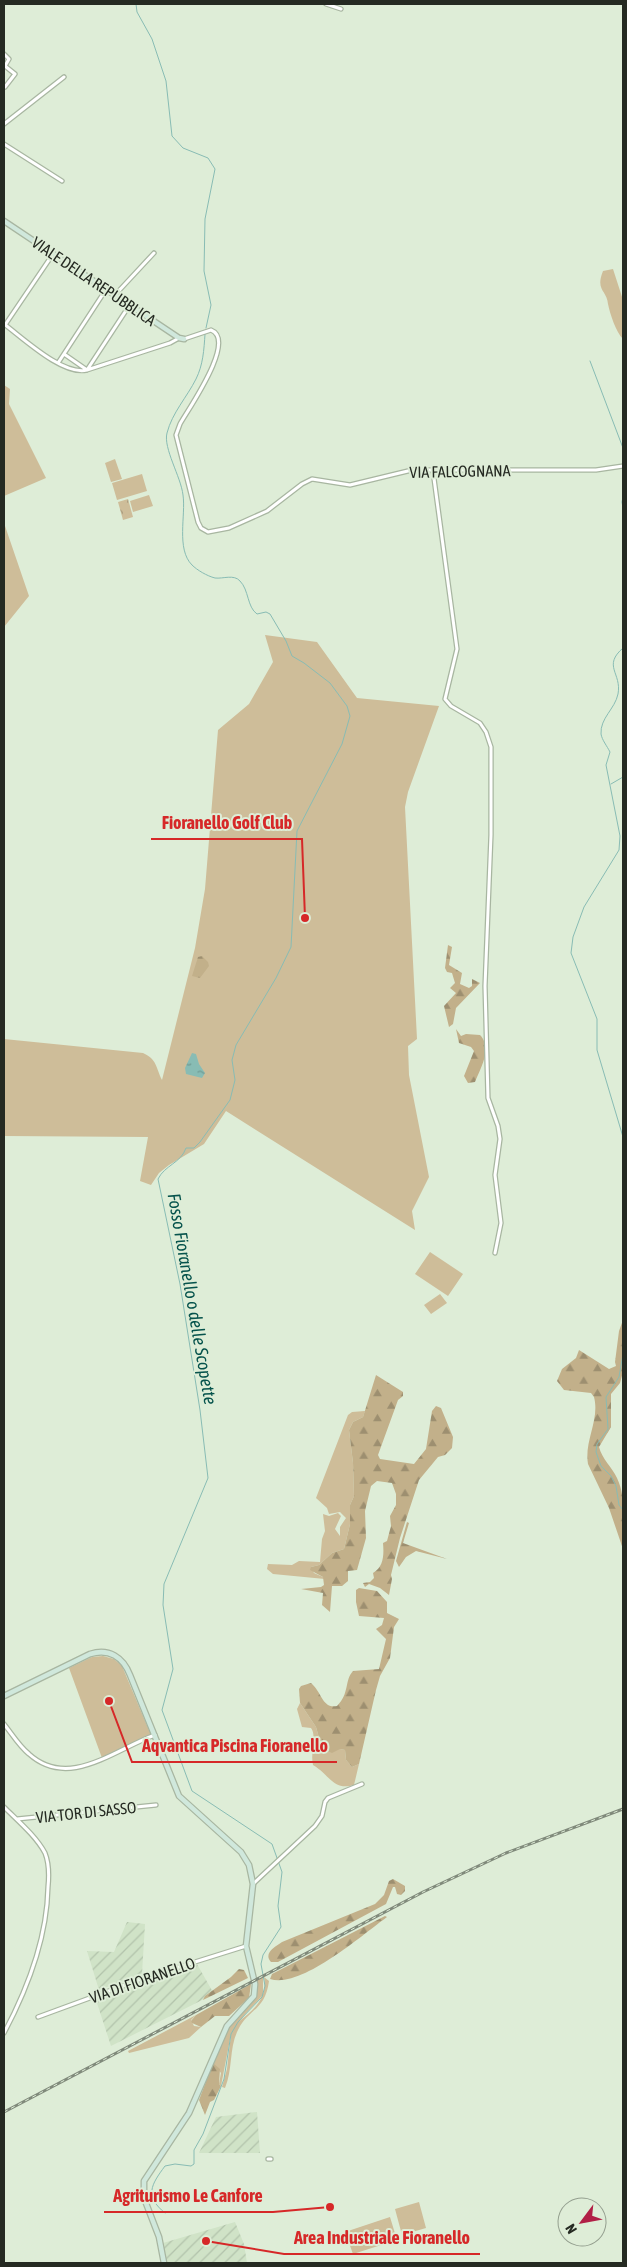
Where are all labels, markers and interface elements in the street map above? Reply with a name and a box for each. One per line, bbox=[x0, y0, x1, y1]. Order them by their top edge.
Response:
street label: VIALE DELLA REPUBBLICA bbox=[29, 233, 160, 329]
street label: VIA FALCOGNANA bbox=[409, 461, 511, 481]
callout: Fioranello Golf Club bbox=[151, 806, 302, 839]
text: Fioranello Golf Club bbox=[162, 812, 292, 833]
water label: Fosso Fioranello o delle Scopette bbox=[164, 1192, 221, 1406]
callout: Aqvantica Piscina Fioranello bbox=[132, 1729, 337, 1762]
text: Aqvantica Piscina Fioranello bbox=[141, 1735, 328, 1756]
street label: VIA TOR DI SASSO bbox=[35, 1798, 137, 1826]
street label: VIA DI FIORANELLO bbox=[87, 1953, 197, 2007]
callout: Agriturismo Le Canfore bbox=[104, 2179, 273, 2212]
text: Agriturismo Le Canfore bbox=[112, 2185, 263, 2206]
north arrow bbox=[557, 2197, 607, 2247]
callout: Area Industriale Fioranello bbox=[284, 2221, 480, 2254]
text: N bbox=[562, 2221, 580, 2237]
text: Area Industriale Fioranello bbox=[293, 2227, 470, 2248]

